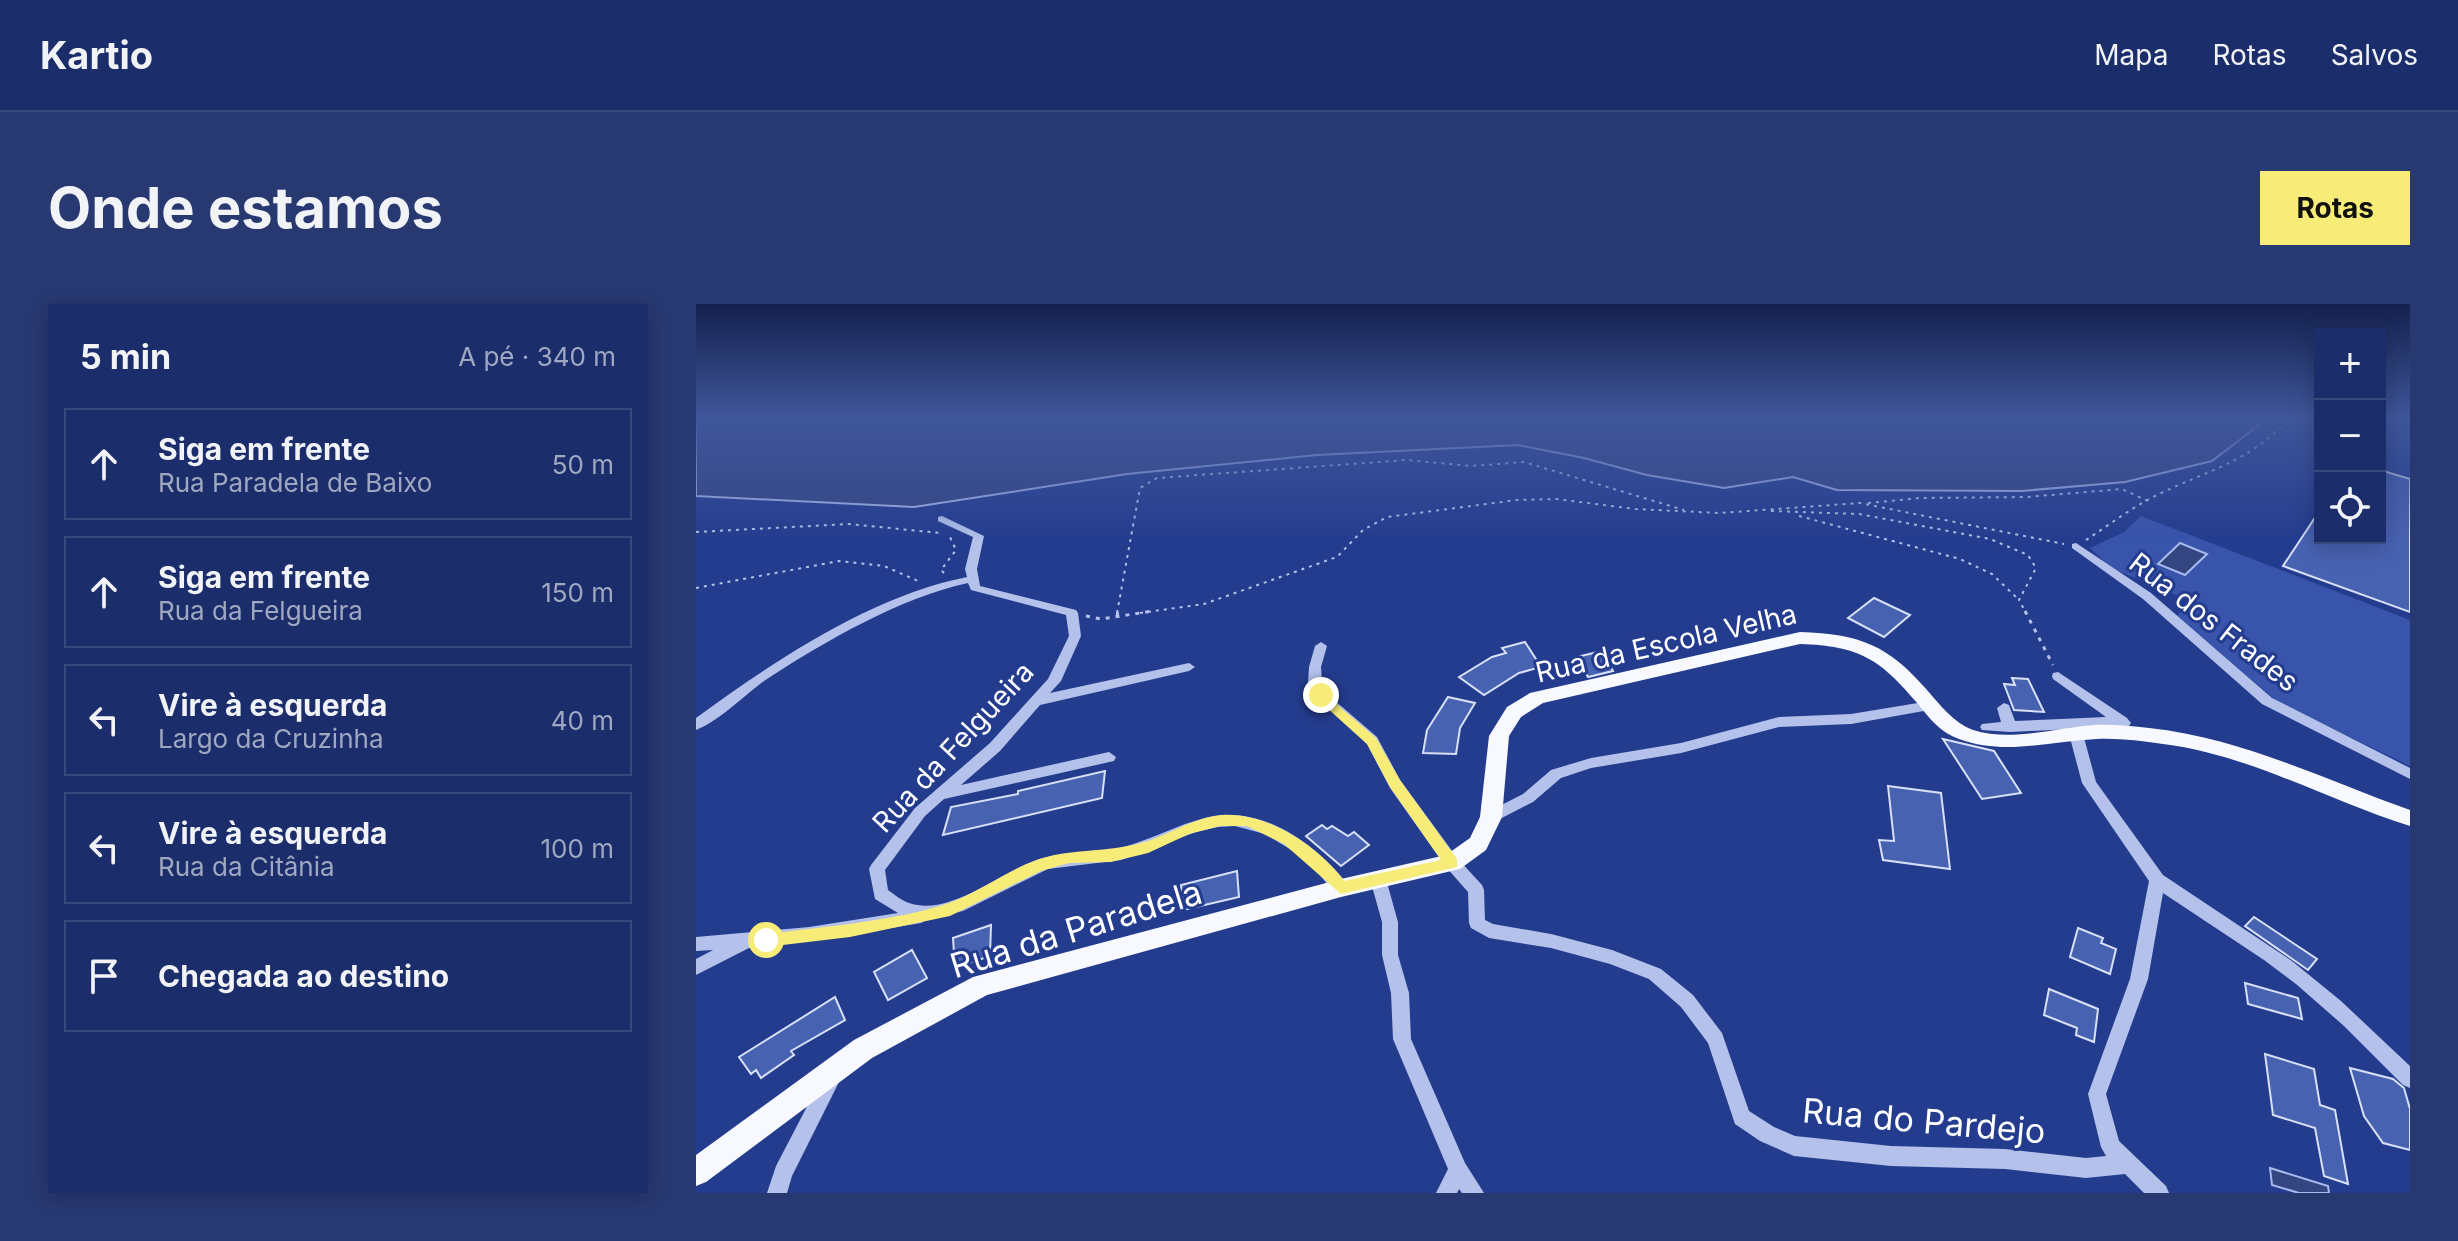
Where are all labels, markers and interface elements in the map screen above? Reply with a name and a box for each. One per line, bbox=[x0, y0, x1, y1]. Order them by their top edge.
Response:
text: Kartio bbox=[40, 32, 153, 78]
text: Mapa bbox=[2094, 38, 2168, 72]
text: Rotas bbox=[2212, 38, 2287, 72]
text: Salvos bbox=[2331, 38, 2418, 72]
button: Rotas bbox=[2260, 171, 2410, 245]
text: Onde estamos bbox=[48, 174, 443, 242]
map controls bbox=[2314, 328, 2386, 544]
button: + bbox=[2314, 328, 2386, 400]
text: 5 min bbox=[80, 336, 171, 377]
text: A pé · 340 m bbox=[458, 341, 616, 372]
button: − bbox=[2314, 400, 2386, 472]
text: Siga em frente bbox=[158, 431, 370, 467]
icon: ahead bbox=[82, 442, 126, 486]
text: 50 m bbox=[552, 449, 614, 480]
text: Rua Paradela de Baixo bbox=[158, 467, 432, 498]
button: locate bbox=[2314, 472, 2386, 544]
street label: Rua dos Frades bbox=[2123, 546, 2305, 698]
text: Siga em frente bbox=[158, 559, 370, 595]
icon: ahead bbox=[82, 570, 126, 614]
text: 150 m bbox=[541, 577, 614, 608]
text: Rua da Felgueira bbox=[158, 595, 363, 626]
street label: Rua da Escola Velha bbox=[1532, 596, 1800, 690]
street label: Rua da Felgueira bbox=[865, 655, 1041, 839]
route end bbox=[1303, 677, 1339, 713]
text: Vire à esquerda bbox=[158, 687, 387, 723]
icon: left bbox=[82, 698, 126, 742]
text: 40 m bbox=[551, 705, 614, 736]
text: Largo da Cruzinha bbox=[158, 723, 383, 754]
text: Vire à esquerda bbox=[158, 815, 387, 851]
icon: left bbox=[82, 826, 126, 870]
text: 100 m bbox=[541, 833, 614, 864]
text: Rua da Citânia bbox=[158, 851, 335, 882]
street label: Rua da Paradela bbox=[945, 871, 1207, 986]
route start bbox=[748, 922, 784, 958]
icon: arrive bbox=[82, 954, 126, 998]
text: Chegada ao destino bbox=[158, 958, 449, 994]
street label: Rua do Pardejo bbox=[1801, 1089, 2047, 1152]

